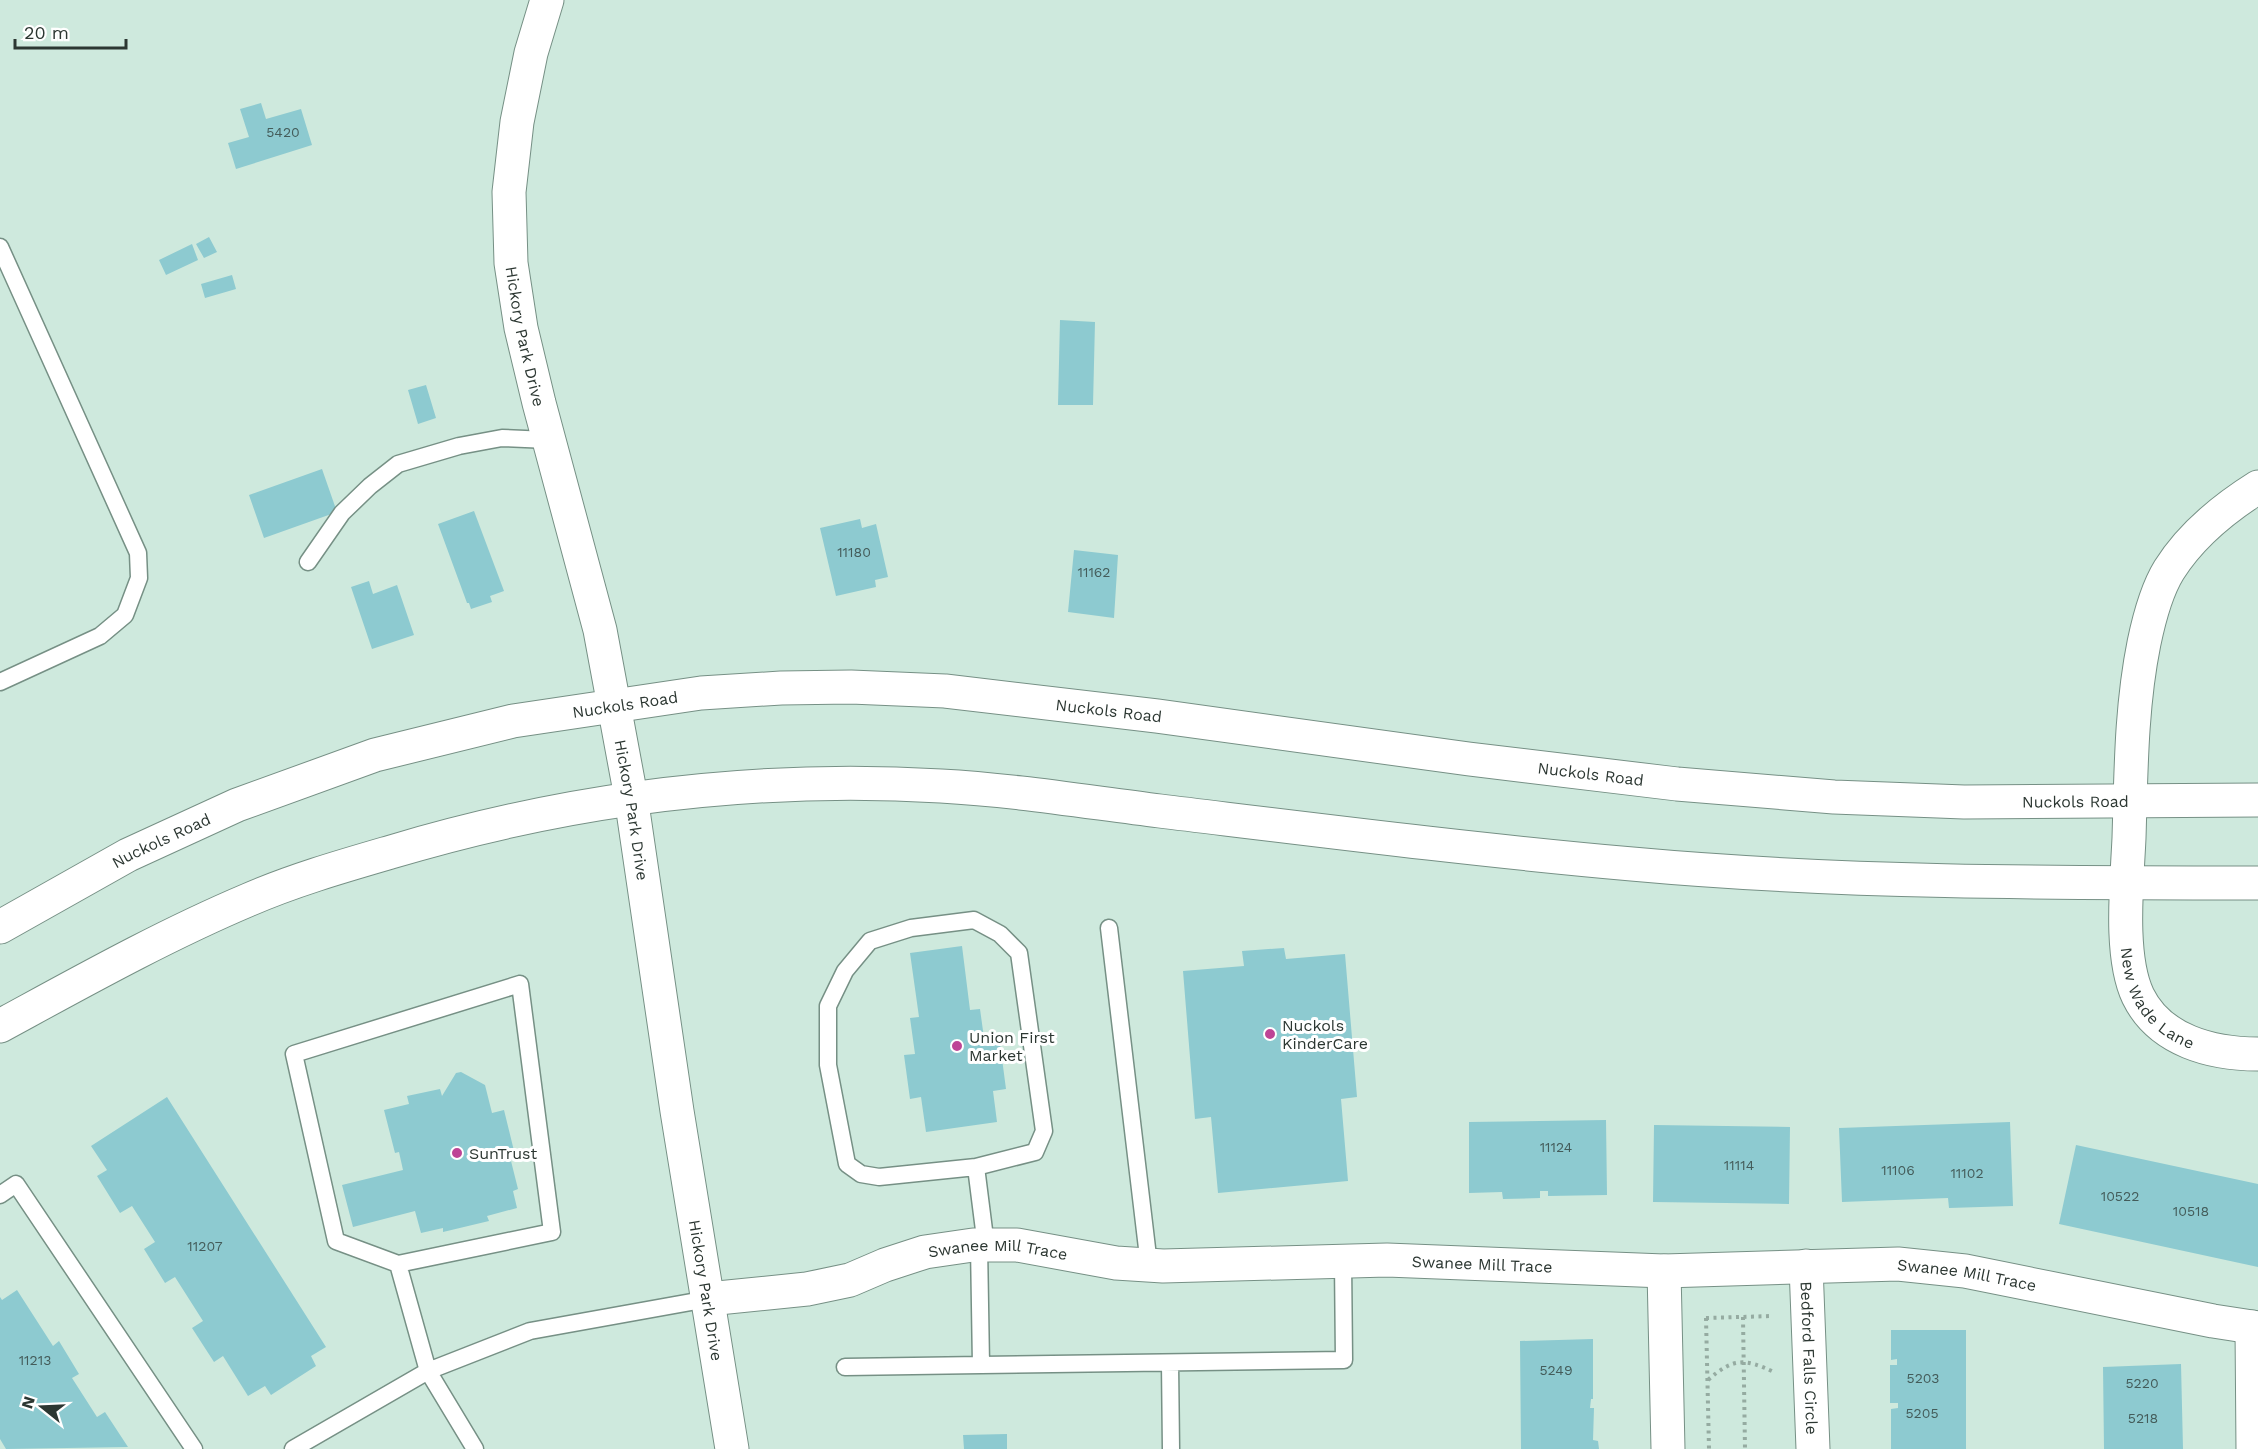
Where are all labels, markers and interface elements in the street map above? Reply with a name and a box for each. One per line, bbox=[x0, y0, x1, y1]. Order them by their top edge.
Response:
scale bar bbox=[15, 12, 126, 50]
text: 20 m bbox=[24, 22, 69, 43]
house number: 5420 bbox=[266, 124, 300, 140]
street label: Hickory Park Drive bbox=[502, 265, 548, 408]
house number: 11180 bbox=[837, 544, 871, 560]
house number: 11162 bbox=[1077, 564, 1111, 580]
street label: Nuckols Road bbox=[571, 688, 679, 722]
street label: Nuckols Road bbox=[1055, 695, 1163, 727]
street label: Hickory Park Drive bbox=[611, 738, 652, 882]
street label: Nuckols Road bbox=[1536, 758, 1645, 790]
street label: Nuckols Road bbox=[2022, 792, 2129, 812]
street label: Nuckols Road bbox=[109, 809, 214, 872]
street label: New Wade Lane bbox=[2117, 946, 2197, 1053]
place label: Nuckols KinderCare bbox=[1282, 1016, 1368, 1053]
marker: Nuckols KinderCare bbox=[1263, 1027, 1277, 1041]
place label: Union First Market bbox=[969, 1028, 1055, 1065]
marker: Union First Market bbox=[950, 1039, 964, 1053]
house number: 11124 bbox=[1540, 1139, 1572, 1155]
place label: SunTrust bbox=[469, 1144, 538, 1163]
marker: SunTrust bbox=[450, 1146, 464, 1160]
house number: 11114 bbox=[1724, 1157, 1754, 1173]
house number: 11106 bbox=[1881, 1162, 1915, 1178]
house number: 11102 bbox=[1950, 1165, 1984, 1181]
house number: 10522 bbox=[2101, 1188, 2139, 1204]
house number: 10518 bbox=[2173, 1203, 2209, 1219]
street label: Hickory Park Drive bbox=[685, 1218, 727, 1362]
street label: Swanee Mill Trace bbox=[927, 1236, 1069, 1264]
house number: 11207 bbox=[187, 1238, 223, 1254]
street label: Swanee Mill Trace bbox=[1411, 1252, 1553, 1277]
street label: Swanee Mill Trace bbox=[1896, 1255, 2038, 1295]
street label: Bedford Falls Circle bbox=[1797, 1281, 1821, 1435]
house number: 11213 bbox=[19, 1352, 51, 1368]
house number: 5249 bbox=[1539, 1362, 1573, 1378]
house number: 5203 bbox=[1907, 1370, 1939, 1386]
house number: 5220 bbox=[2125, 1375, 2159, 1391]
north arrow bbox=[12, 1377, 72, 1437]
text: N bbox=[17, 1394, 39, 1411]
house number: 5205 bbox=[1905, 1405, 1939, 1421]
house number: 5218 bbox=[2128, 1410, 2158, 1426]

